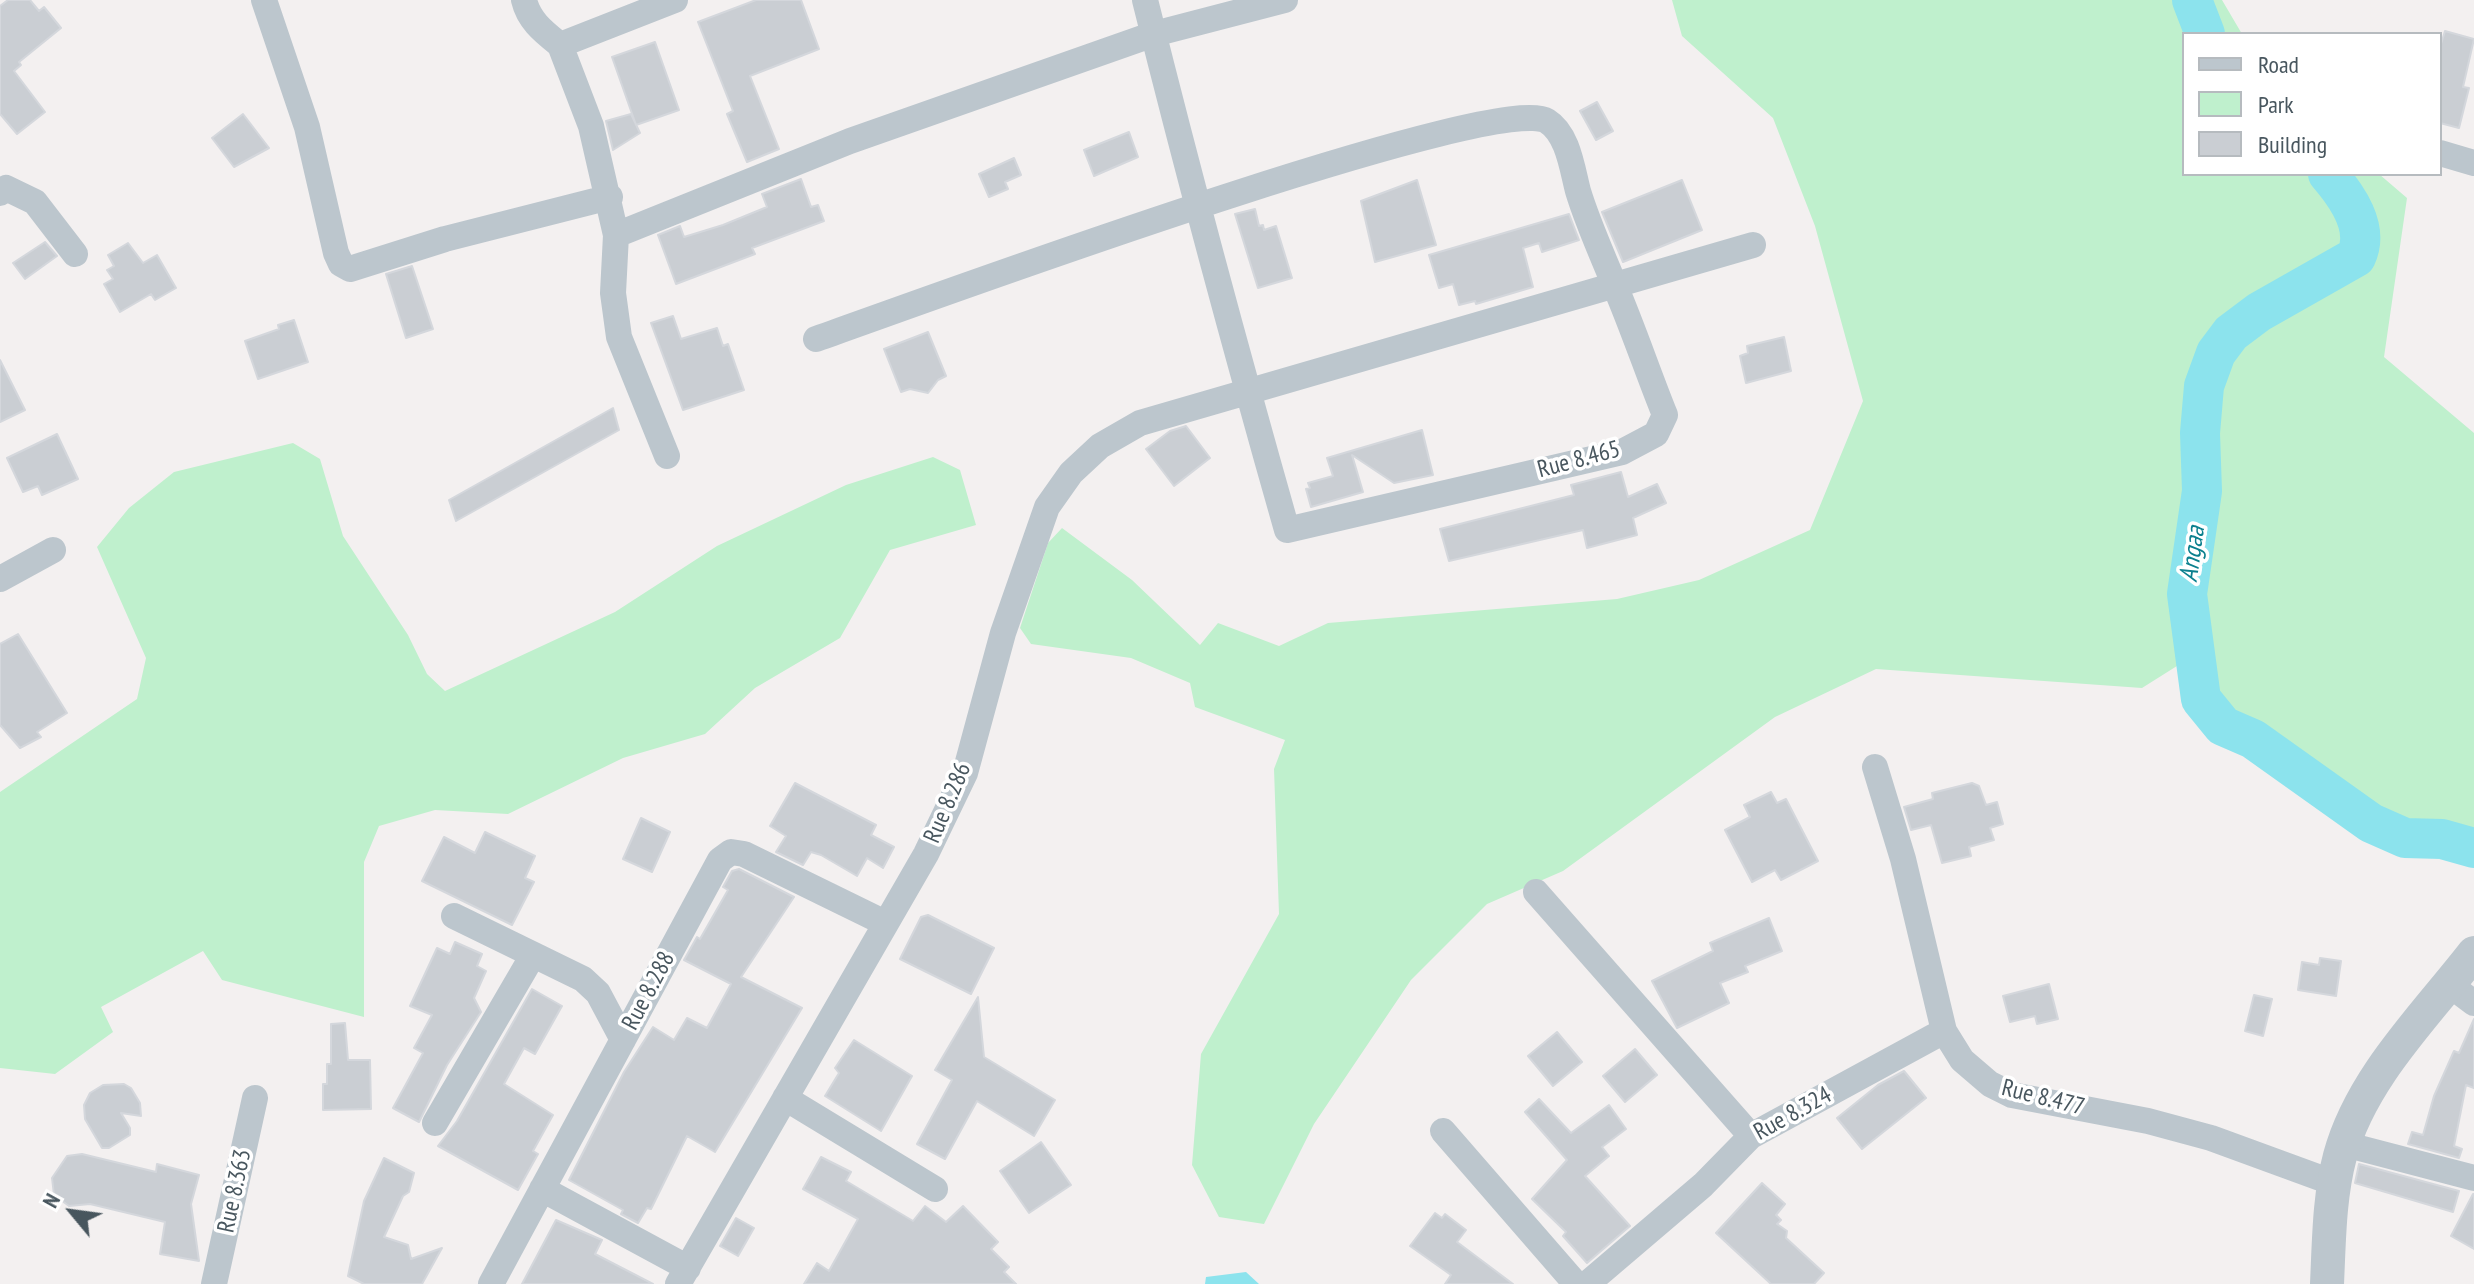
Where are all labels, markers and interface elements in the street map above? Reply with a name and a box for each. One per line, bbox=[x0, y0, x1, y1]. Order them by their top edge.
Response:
legend bbox=[2182, 32, 2442, 176]
text: Road bbox=[2258, 49, 2299, 80]
text: Park bbox=[2258, 89, 2294, 120]
text: Building bbox=[2258, 129, 2327, 160]
street label: Rue 8.465 bbox=[1535, 435, 1623, 485]
water label: Angaa bbox=[2174, 524, 2212, 584]
street label: Rue 8.286 bbox=[918, 759, 978, 847]
street label: Rue 8.288 bbox=[616, 947, 682, 1035]
street label: Rue 8.477 bbox=[1999, 1074, 2087, 1122]
street label: Rue 8.324 bbox=[1749, 1081, 1837, 1147]
street label: Rue 8.363 bbox=[212, 1147, 258, 1235]
north arrow bbox=[32, 1172, 112, 1252]
text: N bbox=[36, 1188, 66, 1212]

